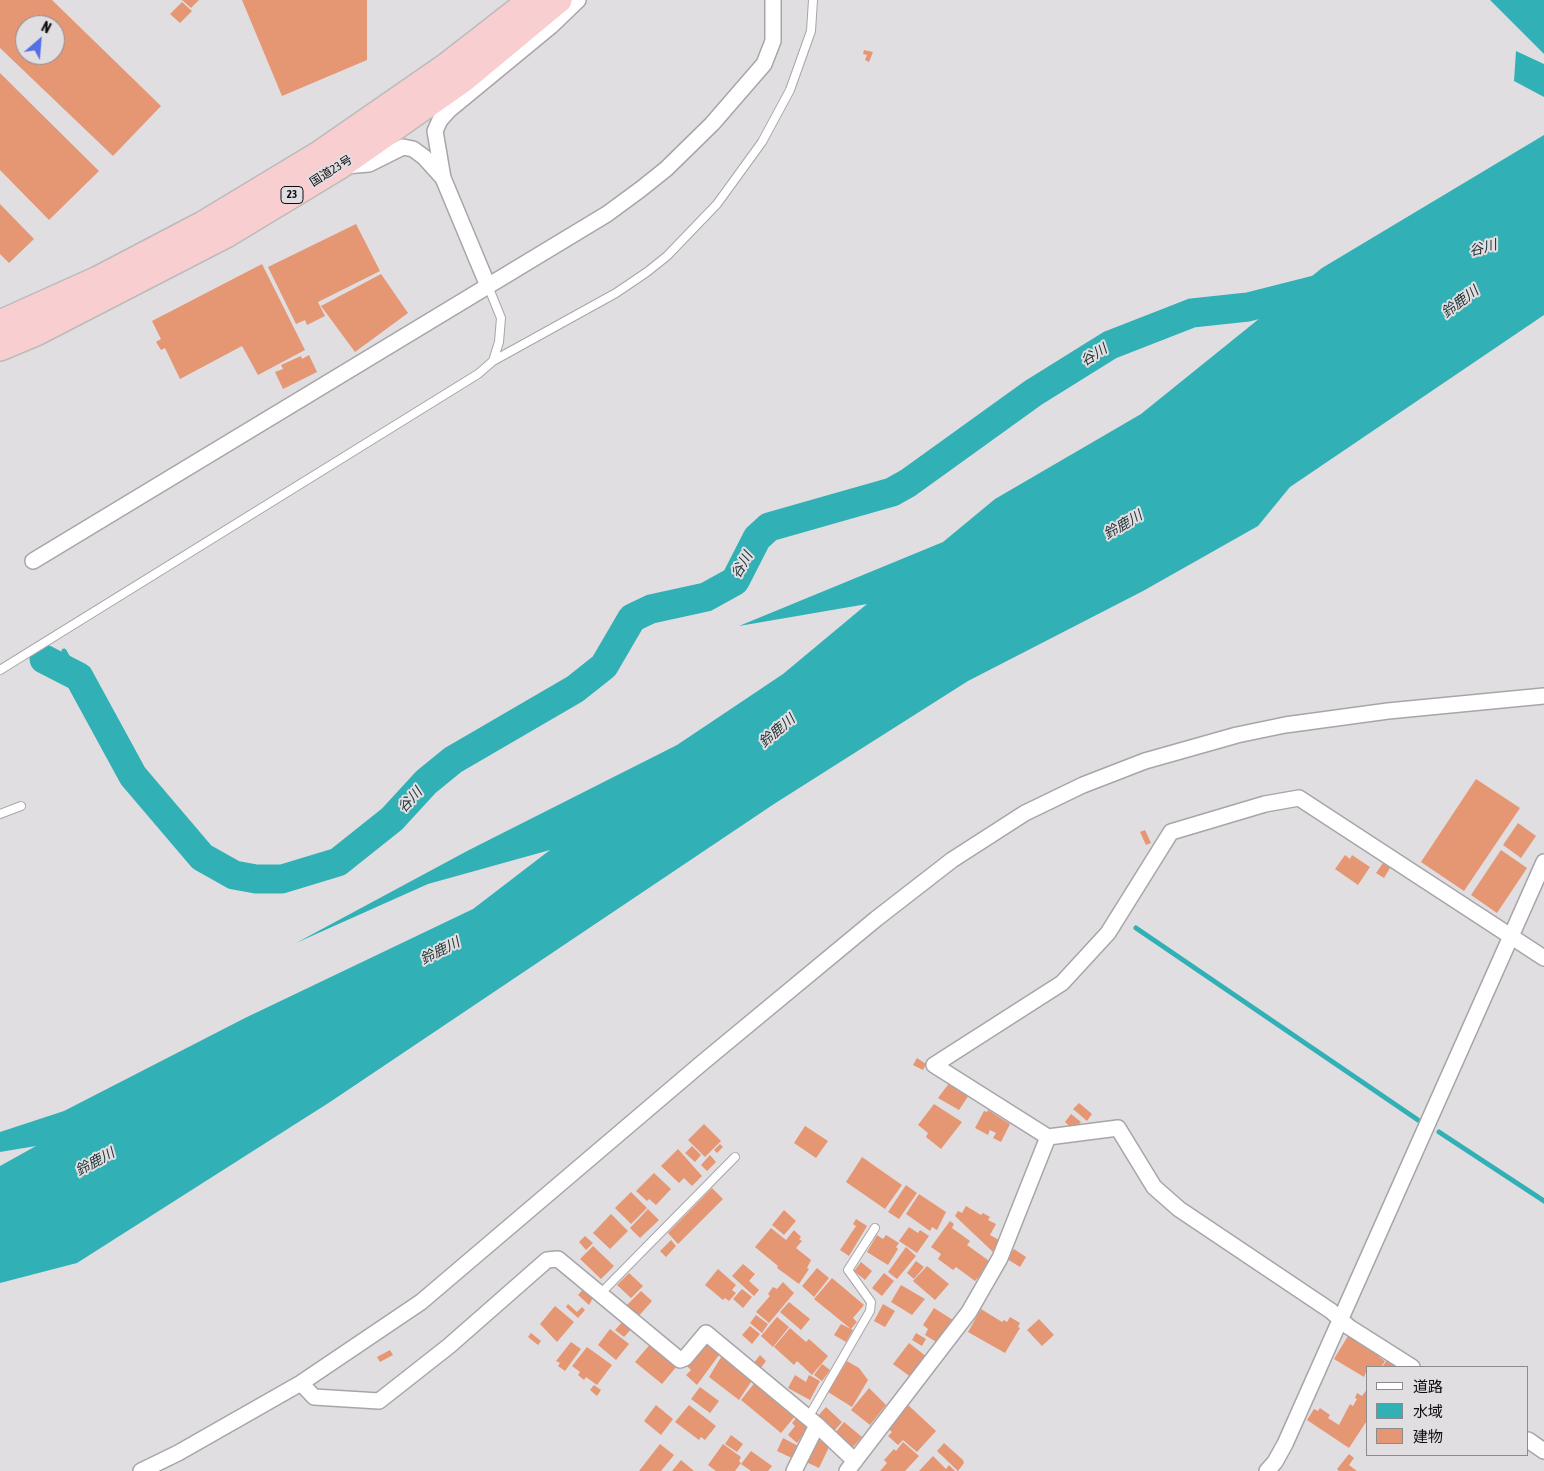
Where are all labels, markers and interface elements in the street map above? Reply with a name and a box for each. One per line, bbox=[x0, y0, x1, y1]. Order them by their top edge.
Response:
north arrow bbox=[15, 15, 65, 65]
text: N bbox=[39, 19, 54, 37]
street label: 国道23号 bbox=[307, 152, 355, 190]
road number: 23 bbox=[281, 186, 303, 204]
water label: 谷川 bbox=[1467, 236, 1499, 260]
water label: 鈴鹿川 bbox=[1438, 283, 1482, 321]
water label: 谷川 bbox=[1078, 340, 1110, 370]
water label: 鈴鹿川 bbox=[1101, 507, 1145, 543]
water label: 谷川 bbox=[728, 549, 756, 581]
water label: 鈴鹿川 bbox=[756, 711, 798, 751]
water label: 谷川 bbox=[394, 784, 426, 816]
water label: 鈴鹿川 bbox=[417, 934, 463, 968]
water label: 鈴鹿川 bbox=[73, 1144, 117, 1180]
legend bbox=[1366, 1366, 1529, 1456]
text: 道路 bbox=[1413, 1378, 1443, 1395]
text: 水域 bbox=[1413, 1403, 1443, 1420]
text: 建物 bbox=[1413, 1428, 1443, 1445]

